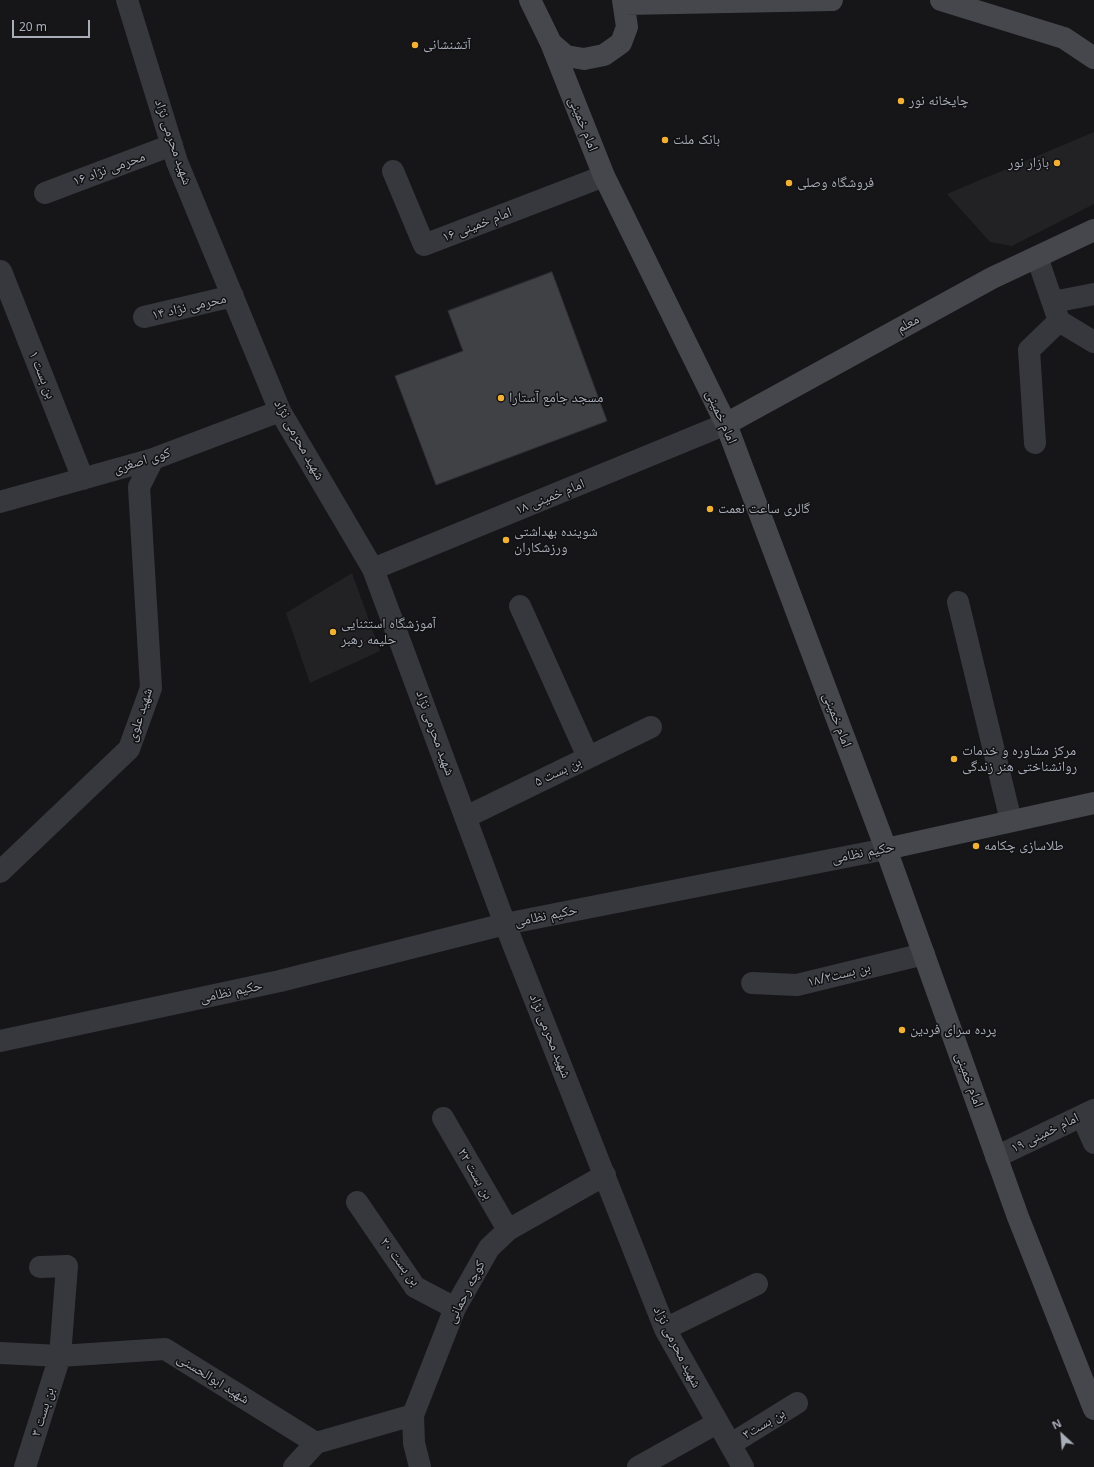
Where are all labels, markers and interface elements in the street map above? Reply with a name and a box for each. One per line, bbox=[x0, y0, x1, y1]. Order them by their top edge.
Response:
scale bar bbox=[14, 12, 92, 38]
text: 20 m bbox=[19, 18, 47, 35]
place label: آتشنشانی bbox=[423, 37, 471, 53]
marker: آتشنشانی bbox=[410, 40, 420, 50]
place label: چایخانه نور bbox=[909, 93, 969, 109]
street label: امام خمینی bbox=[565, 94, 601, 154]
marker: چایخانه نور bbox=[896, 96, 906, 106]
street label: شهید محرمی نژاد bbox=[150, 97, 196, 187]
place label: بانک ملت bbox=[673, 132, 720, 148]
marker: بانک ملت bbox=[660, 135, 670, 145]
street label: محرمی نژاد ۱۶ bbox=[70, 148, 148, 190]
place label: بازار نور bbox=[1008, 155, 1049, 171]
marker: بازار نور bbox=[1052, 158, 1062, 168]
place label: فروشگاه وصلی bbox=[797, 175, 874, 191]
marker: فروشگاه وصلی bbox=[784, 178, 794, 188]
street label: امام خمینی ۱۶ bbox=[440, 204, 514, 246]
street label: محرمی نژاد ۱۴ bbox=[150, 290, 228, 324]
street label: معلم bbox=[894, 311, 922, 337]
street label: بن بست ۱ bbox=[25, 349, 59, 401]
street label: امام خمینی bbox=[702, 387, 740, 447]
place label: مسجد جامع آستارا bbox=[509, 390, 603, 406]
marker: مسجد جامع آستارا bbox=[496, 393, 506, 403]
street label: شهید محرمی نژاد bbox=[270, 397, 328, 483]
street label: کوی اصغری bbox=[111, 444, 173, 478]
street label: امام خمینی ۱۸ bbox=[513, 475, 587, 519]
place label: گالری ساعت نعمت bbox=[718, 501, 810, 517]
marker: گالری ساعت نعمت bbox=[705, 504, 715, 514]
place label: شوینده بهداشتی ورزشکاران bbox=[514, 524, 598, 556]
marker: شوینده بهداشتی ورزشکاران bbox=[501, 535, 511, 545]
place label: آموزشگاه استثنایی حلیمه رهبر bbox=[341, 616, 436, 648]
marker: آموزشگاه استثنایی حلیمه رهبر bbox=[328, 627, 338, 637]
street label: شهید علوی bbox=[123, 686, 157, 744]
street label: شهید محرمی نژاد bbox=[412, 688, 458, 778]
street label: امام خمینی bbox=[819, 690, 855, 750]
place label: مرکز مشاوره و خدمات روانشناختی هنر زندگی bbox=[962, 743, 1077, 776]
street label: بن بست ۵ bbox=[532, 753, 584, 791]
marker: مرکز مشاوره و خدمات روانشناختی هنر زندگی bbox=[949, 754, 959, 764]
place label: طلاسازی چکامه bbox=[984, 838, 1064, 854]
street label: حکیم نظامی bbox=[830, 839, 896, 867]
marker: طلاسازی چکامه bbox=[971, 841, 981, 851]
street label: حکیم نظامی bbox=[513, 902, 579, 930]
street label: بن بست۱۸/۲ bbox=[806, 959, 872, 991]
street label: حکیم نظامی bbox=[198, 977, 264, 1007]
street label: شهید محرمی نژاد bbox=[525, 991, 575, 1081]
place label: پرده سرای فردین bbox=[910, 1022, 996, 1038]
marker: پرده سرای فردین bbox=[897, 1025, 907, 1035]
street label: امام خمینی bbox=[951, 1050, 987, 1110]
street label: امام خمینی ۱۹ bbox=[1008, 1109, 1082, 1157]
street label: بن بست ۲۲ bbox=[454, 1145, 496, 1203]
street label: بن بست ۲۰ bbox=[376, 1234, 424, 1290]
street label: کوچه رحمانی bbox=[443, 1258, 489, 1326]
street label: شهید محرمی نژاد bbox=[649, 1303, 705, 1391]
street label: شهید ابوالحسنی bbox=[174, 1350, 252, 1408]
street label: بن بست ۳ bbox=[28, 1386, 58, 1438]
street label: بن بست۳ bbox=[740, 1405, 788, 1443]
north arrow bbox=[1042, 1415, 1082, 1455]
text: N bbox=[1049, 1415, 1064, 1432]

